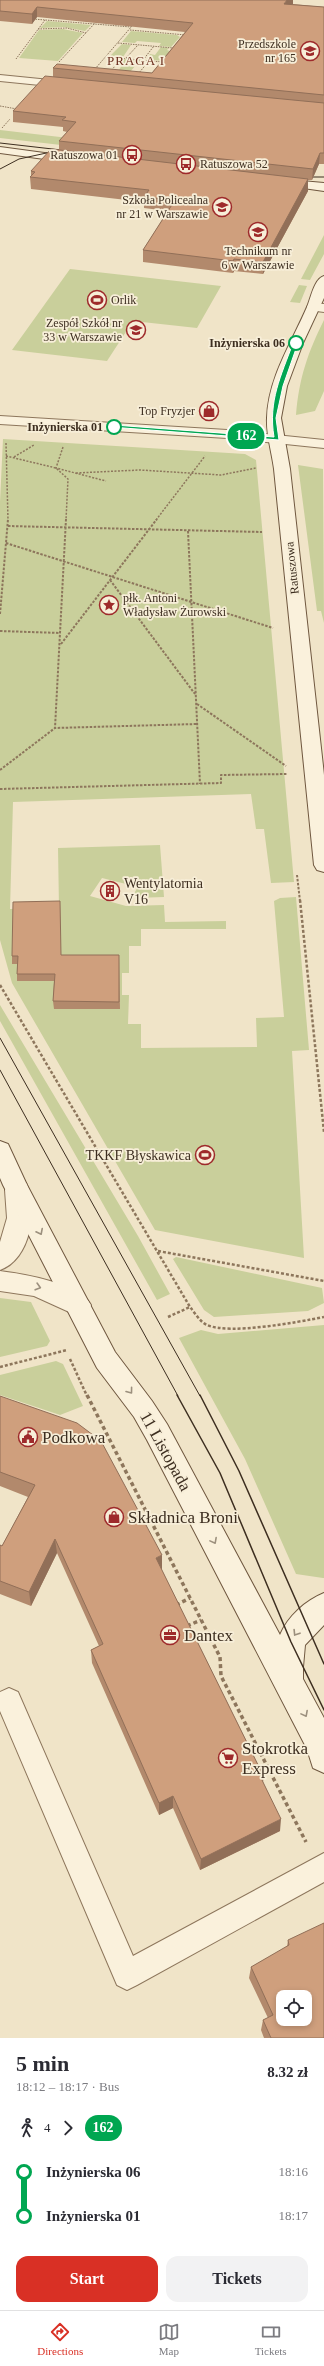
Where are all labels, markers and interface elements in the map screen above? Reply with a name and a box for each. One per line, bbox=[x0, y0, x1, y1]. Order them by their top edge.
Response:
place label: Przedszkole nr 165 bbox=[238, 37, 296, 65]
school or university icon: Przedszkole nr 165 bbox=[299, 40, 321, 62]
district label: PRAGA I bbox=[107, 53, 165, 68]
bus stop icon: Ratuszowa 01 bbox=[121, 144, 143, 166]
place label: Ratuszowa 01 bbox=[50, 148, 118, 162]
bus stop icon: Ratuszowa 52 bbox=[175, 153, 197, 175]
place label: Ratuszowa 52 bbox=[200, 157, 268, 171]
place label: Szkoła Policealna nr 21 w Warszawie bbox=[116, 193, 209, 221]
school or university icon: Szkoła Policealna nr 21 w Warszawie bbox=[211, 196, 233, 218]
school or university icon: Technikum nr 6 w Warszawie bbox=[247, 221, 269, 243]
place label: Technikum nr 6 w Warszawie bbox=[222, 244, 294, 272]
sports icon: Orlik bbox=[86, 289, 108, 311]
place label: Orlik bbox=[111, 293, 136, 307]
place label: Zespół Szkół nr 33 w Warszawie bbox=[43, 316, 122, 344]
school or university icon: Zespół Szkół nr 33 w Warszawie bbox=[125, 319, 147, 341]
marker: Inżynierska 06 bbox=[288, 335, 304, 351]
place label: Inżynierska 06 bbox=[209, 336, 285, 350]
shop icon: Top Fryzjer bbox=[198, 400, 220, 422]
place label: Top Fryzjer bbox=[139, 404, 195, 418]
marker: Inżynierska 01 bbox=[106, 419, 122, 435]
place label: Inżynierska 01 bbox=[27, 420, 103, 434]
line badge: 162 bbox=[223, 423, 269, 449]
text: 162 bbox=[236, 428, 257, 443]
street label: Ratuszowa bbox=[282, 540, 302, 595]
place label: płk. Antoni Władysław Żurowski bbox=[123, 591, 227, 619]
place icon: płk. Antoni Władysław Żurowski bbox=[98, 594, 120, 616]
place label: Wentylatornia V16 bbox=[124, 876, 204, 907]
building icon: Wentylatornia V16 bbox=[99, 880, 121, 902]
sports icon: TKKF Błyskawica bbox=[194, 1144, 216, 1166]
place label: TKKF Błyskawica bbox=[86, 1148, 192, 1163]
one-way arrow bbox=[35, 1227, 42, 1235]
one-way arrow bbox=[35, 1282, 42, 1291]
one-way arrow bbox=[125, 1387, 132, 1394]
street label: 11 Listopada bbox=[136, 1408, 195, 1495]
public building icon: Podkowa bbox=[17, 1426, 39, 1448]
place label: Podkowa bbox=[42, 1428, 106, 1447]
shop icon: Składnica Broni bbox=[103, 1506, 125, 1528]
place label: Składnica Broni bbox=[128, 1508, 238, 1527]
one-way arrow bbox=[209, 1536, 217, 1544]
office icon: Dantex bbox=[159, 1624, 181, 1646]
place label: Dantex bbox=[184, 1626, 234, 1645]
one-way arrow bbox=[293, 1629, 300, 1636]
one-way arrow bbox=[300, 1710, 308, 1717]
place label: Stokrotka Express bbox=[242, 1739, 309, 1778]
supermarket icon: Stokrotka Express bbox=[217, 1747, 239, 1769]
map controls bbox=[276, 1990, 312, 2026]
button: locate bbox=[276, 1990, 312, 2026]
text: 5 min bbox=[16, 2051, 69, 2076]
text: 8.32 zł bbox=[267, 2064, 308, 2080]
text: 18:12 – 18:17 · Bus bbox=[16, 2079, 119, 2094]
icon: walk bbox=[16, 2117, 38, 2139]
icon: forward bbox=[57, 2117, 79, 2139]
text: 4 bbox=[44, 2120, 51, 2135]
text: 162 bbox=[93, 2120, 114, 2135]
text: Inżynierska 06 bbox=[46, 2164, 141, 2180]
text: 18:16 bbox=[278, 2164, 308, 2179]
text: Inżynierska 01 bbox=[46, 2208, 141, 2224]
text: 18:17 bbox=[278, 2208, 308, 2223]
button: Start bbox=[16, 2256, 158, 2302]
button: Tickets bbox=[166, 2256, 308, 2302]
tab: Directions bbox=[37, 2321, 83, 2357]
tab: Map bbox=[158, 2321, 180, 2357]
tab: Tickets bbox=[255, 2321, 287, 2357]

